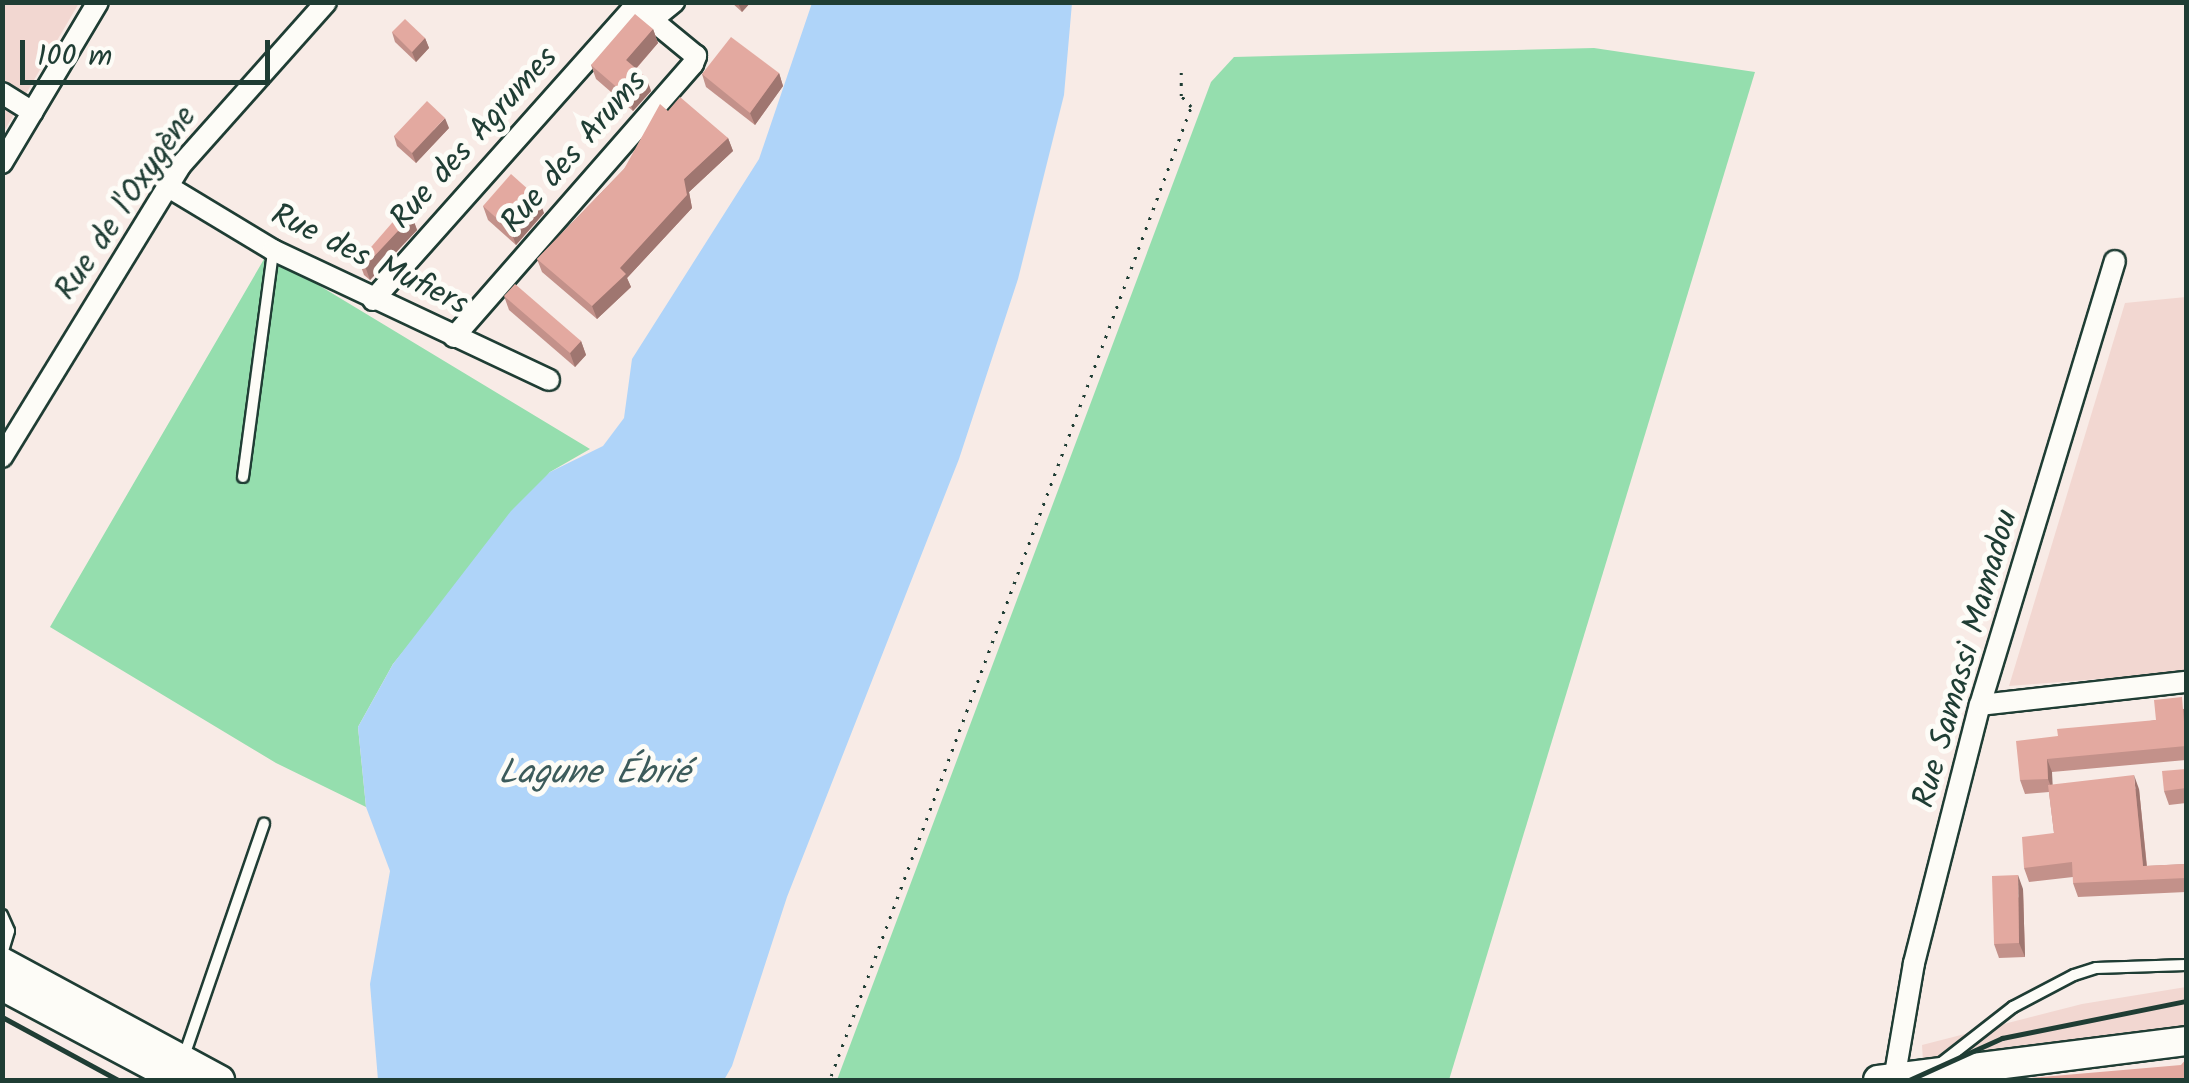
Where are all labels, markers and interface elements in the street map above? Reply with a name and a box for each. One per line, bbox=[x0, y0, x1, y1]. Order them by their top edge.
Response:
scale bar bbox=[25, 20, 275, 82]
text: 100 m bbox=[37, 33, 112, 81]
street label: Rue des Agrumes bbox=[383, 40, 567, 238]
street label: Rue des Arums bbox=[494, 64, 656, 242]
street label: Rue de l'Oxygène bbox=[48, 100, 206, 308]
street label: Rue des Mufiers bbox=[264, 197, 474, 325]
street label: Rue Samassi Mamadou bbox=[1906, 506, 2028, 812]
water label: Lagune Ébrié bbox=[498, 753, 690, 795]

